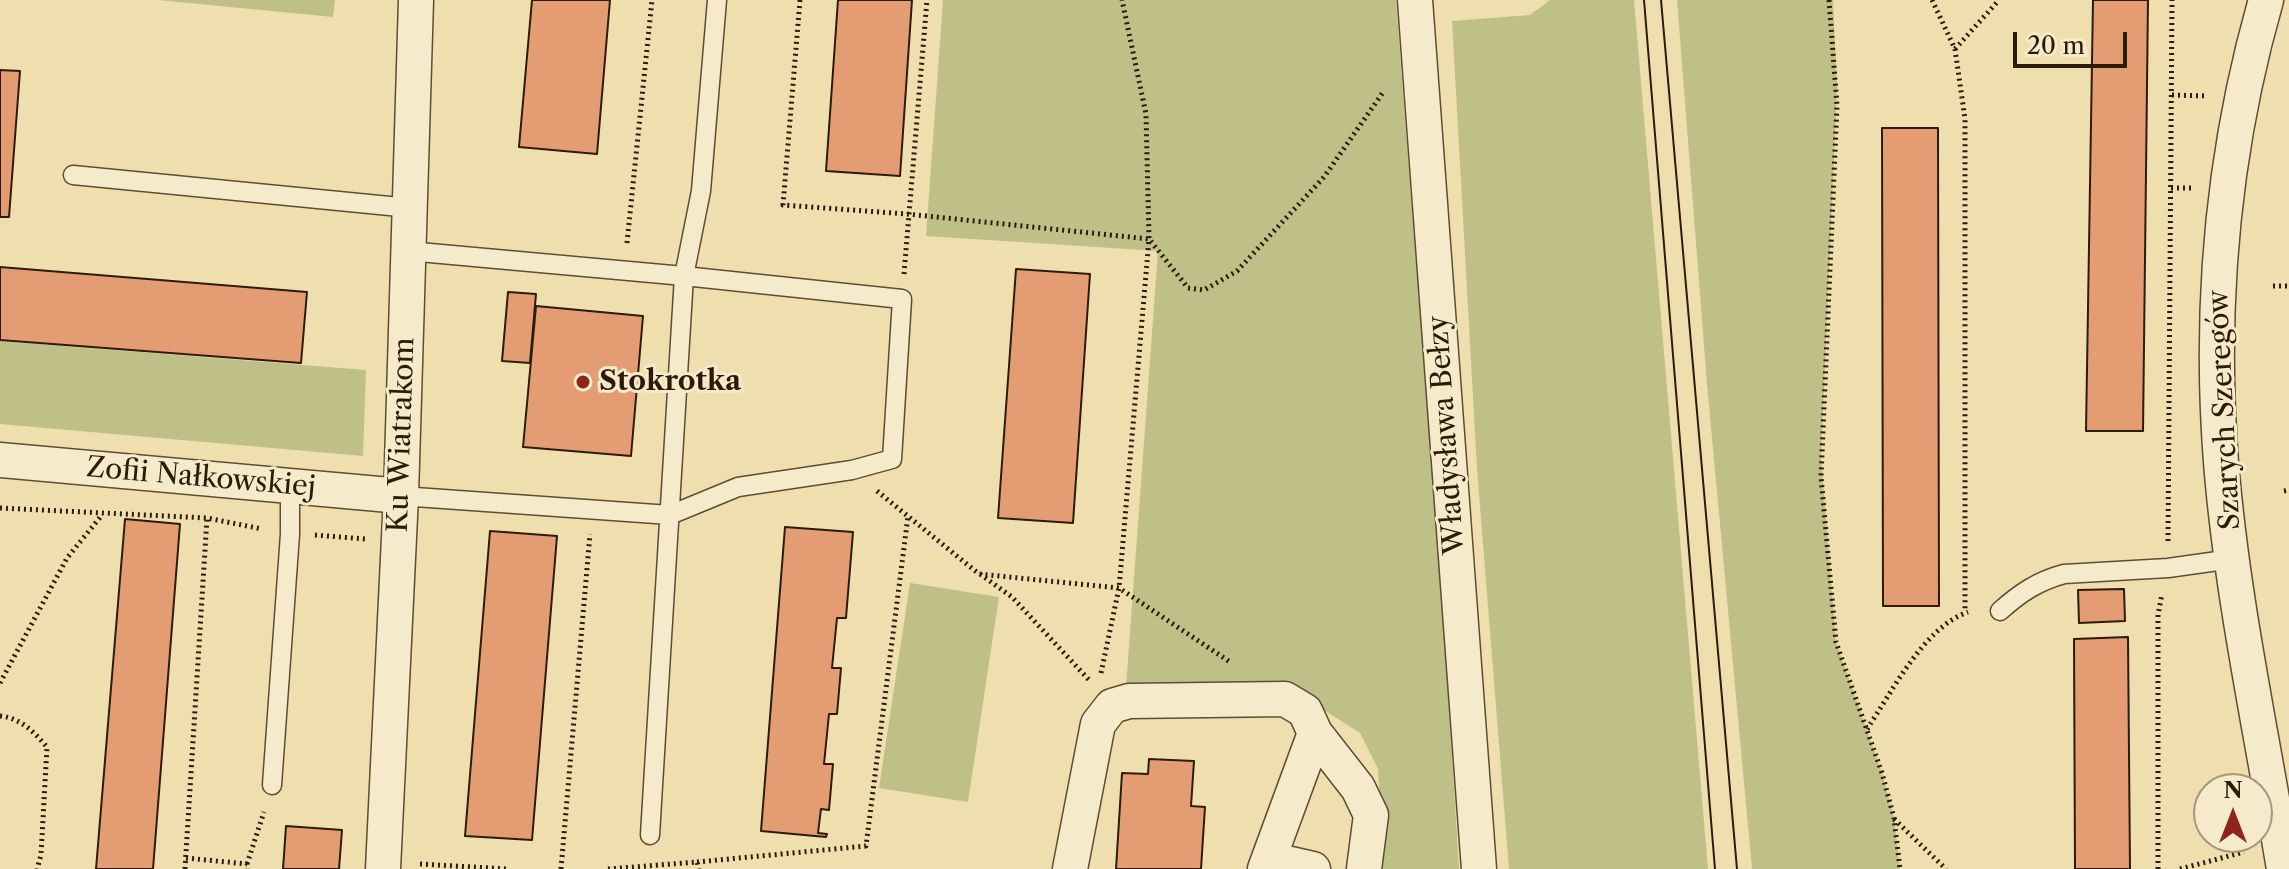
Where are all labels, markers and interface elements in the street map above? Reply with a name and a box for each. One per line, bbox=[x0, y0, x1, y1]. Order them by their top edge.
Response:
scale bar bbox=[2017, 16, 2131, 66]
text: 20 m bbox=[2027, 31, 2085, 60]
street label: Szarych Szeregów bbox=[2202, 289, 2248, 531]
street label: Władysława Bełzy bbox=[1422, 314, 1472, 556]
street label: Ku Wiatrakom bbox=[382, 337, 422, 533]
place label: Stokrotka bbox=[599, 365, 741, 399]
marker: Stokrotka bbox=[574, 373, 592, 391]
street label: Zofii Nałkowskiej bbox=[85, 451, 317, 505]
north arrow bbox=[2193, 773, 2273, 853]
text: N bbox=[2223, 777, 2243, 804]

